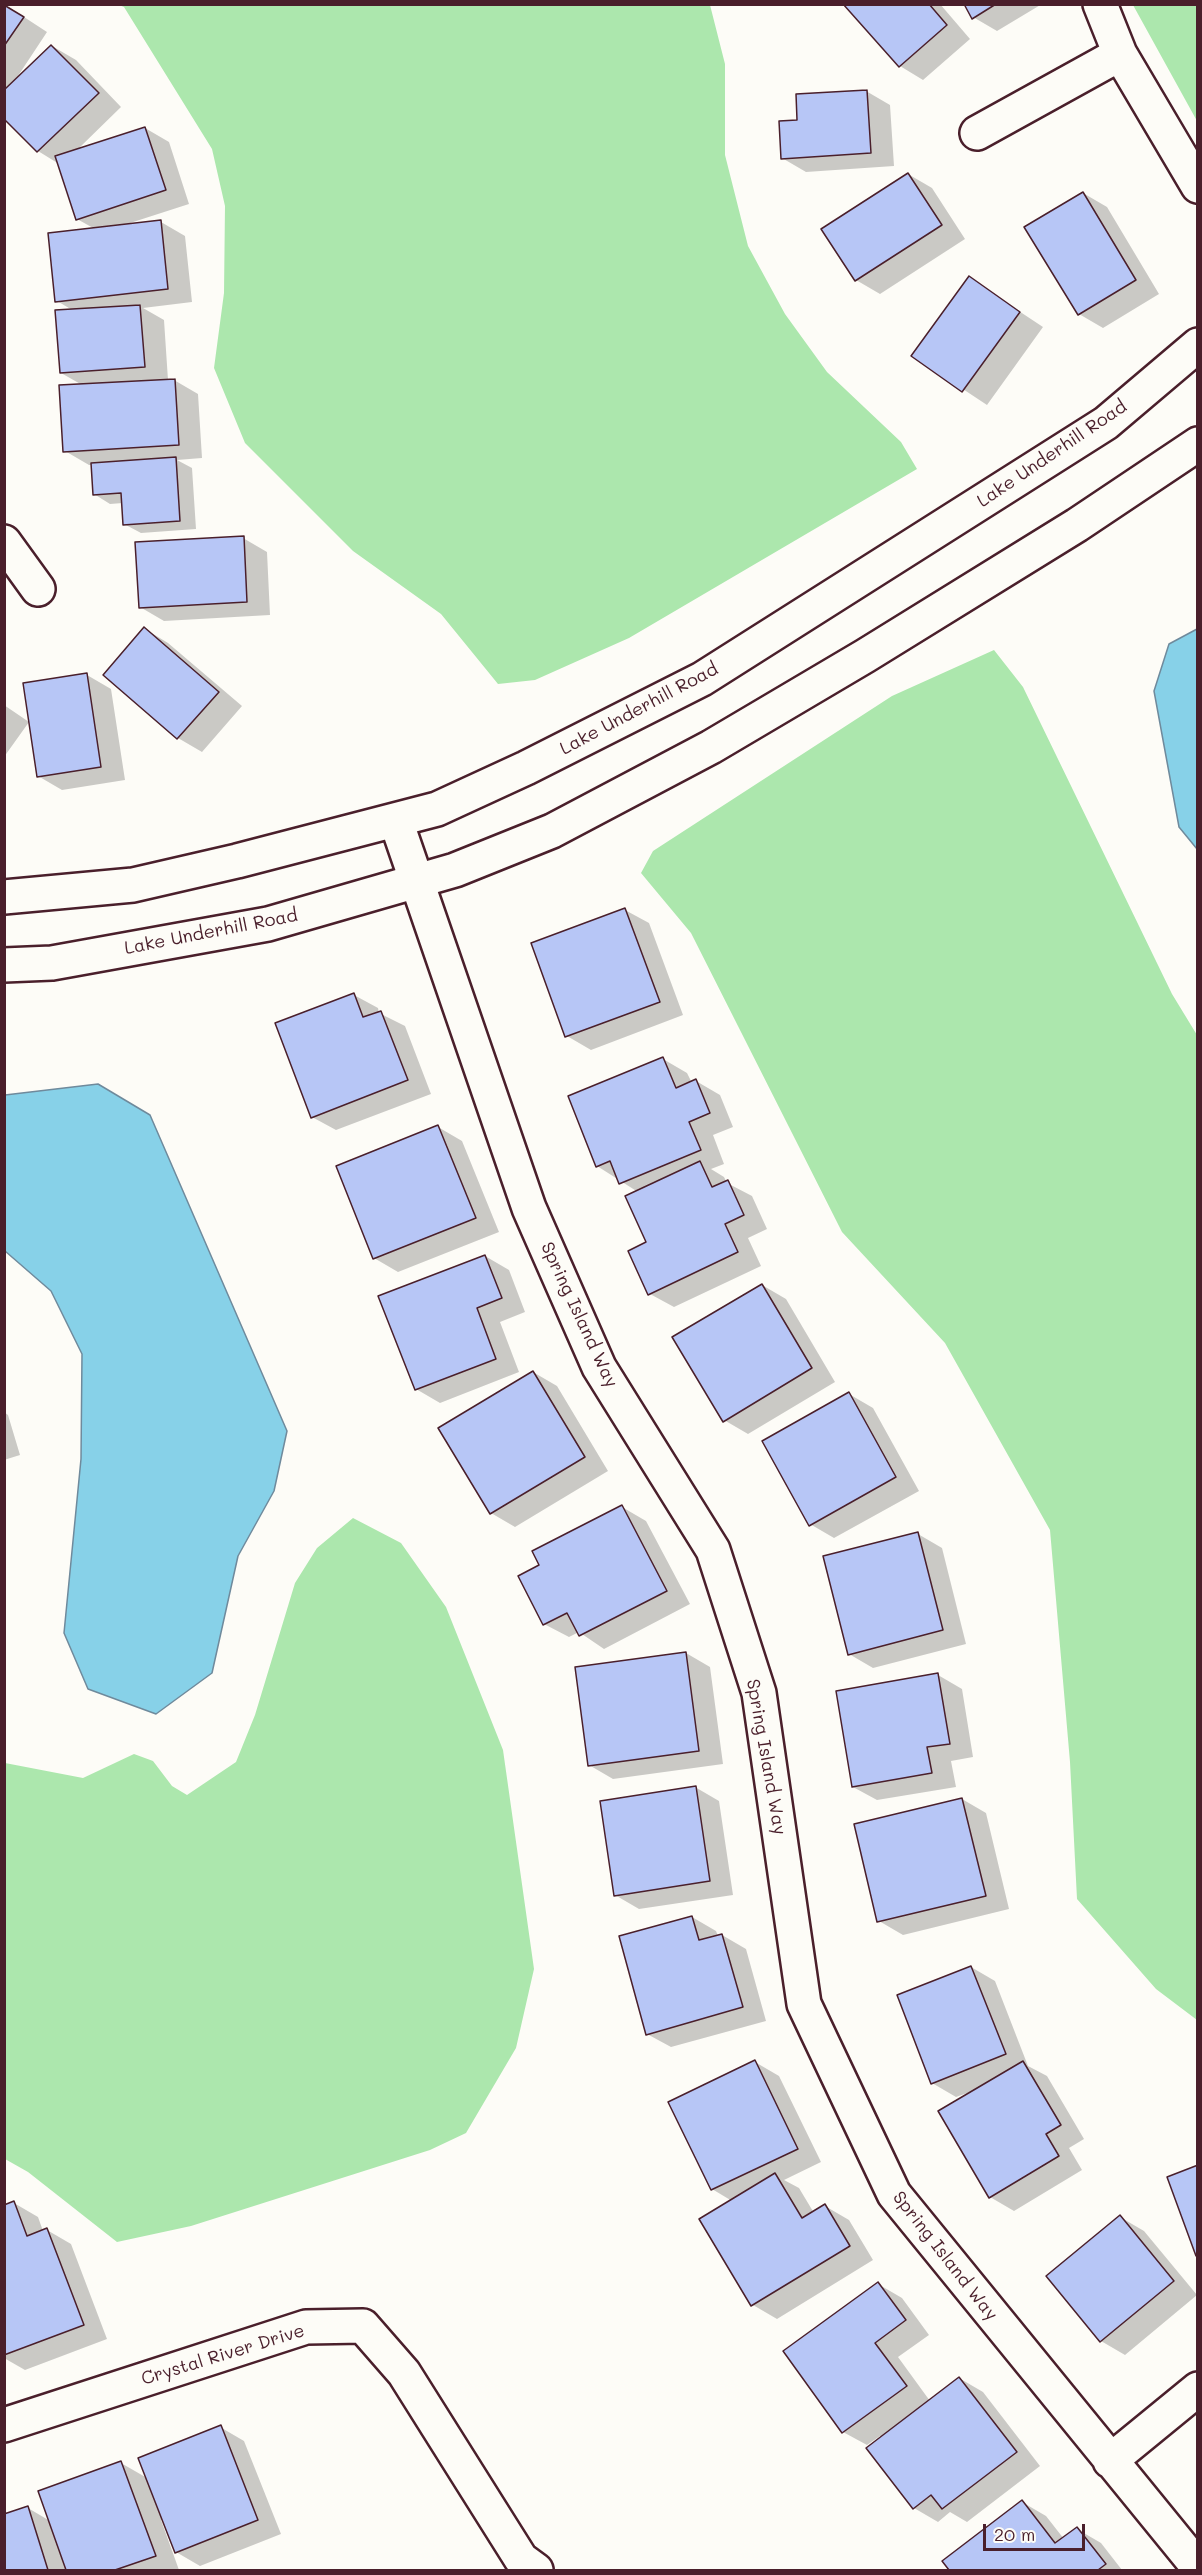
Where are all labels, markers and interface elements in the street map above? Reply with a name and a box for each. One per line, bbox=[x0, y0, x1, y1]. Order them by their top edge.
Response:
street label: Lake Underhill Road bbox=[973, 396, 1131, 512]
street label: Lake Underhill Road bbox=[556, 658, 722, 760]
street label: Lake Underhill Road bbox=[123, 905, 299, 959]
street label: Spring Island Way bbox=[536, 1239, 622, 1391]
street label: Spring Island Way bbox=[742, 1677, 790, 1837]
street label: Spring Island Way bbox=[888, 2187, 1002, 2325]
street label: Crystal River Drive bbox=[139, 2320, 307, 2390]
scale bar bbox=[986, 2512, 1088, 2550]
text: 20 m bbox=[994, 2522, 1035, 2546]

